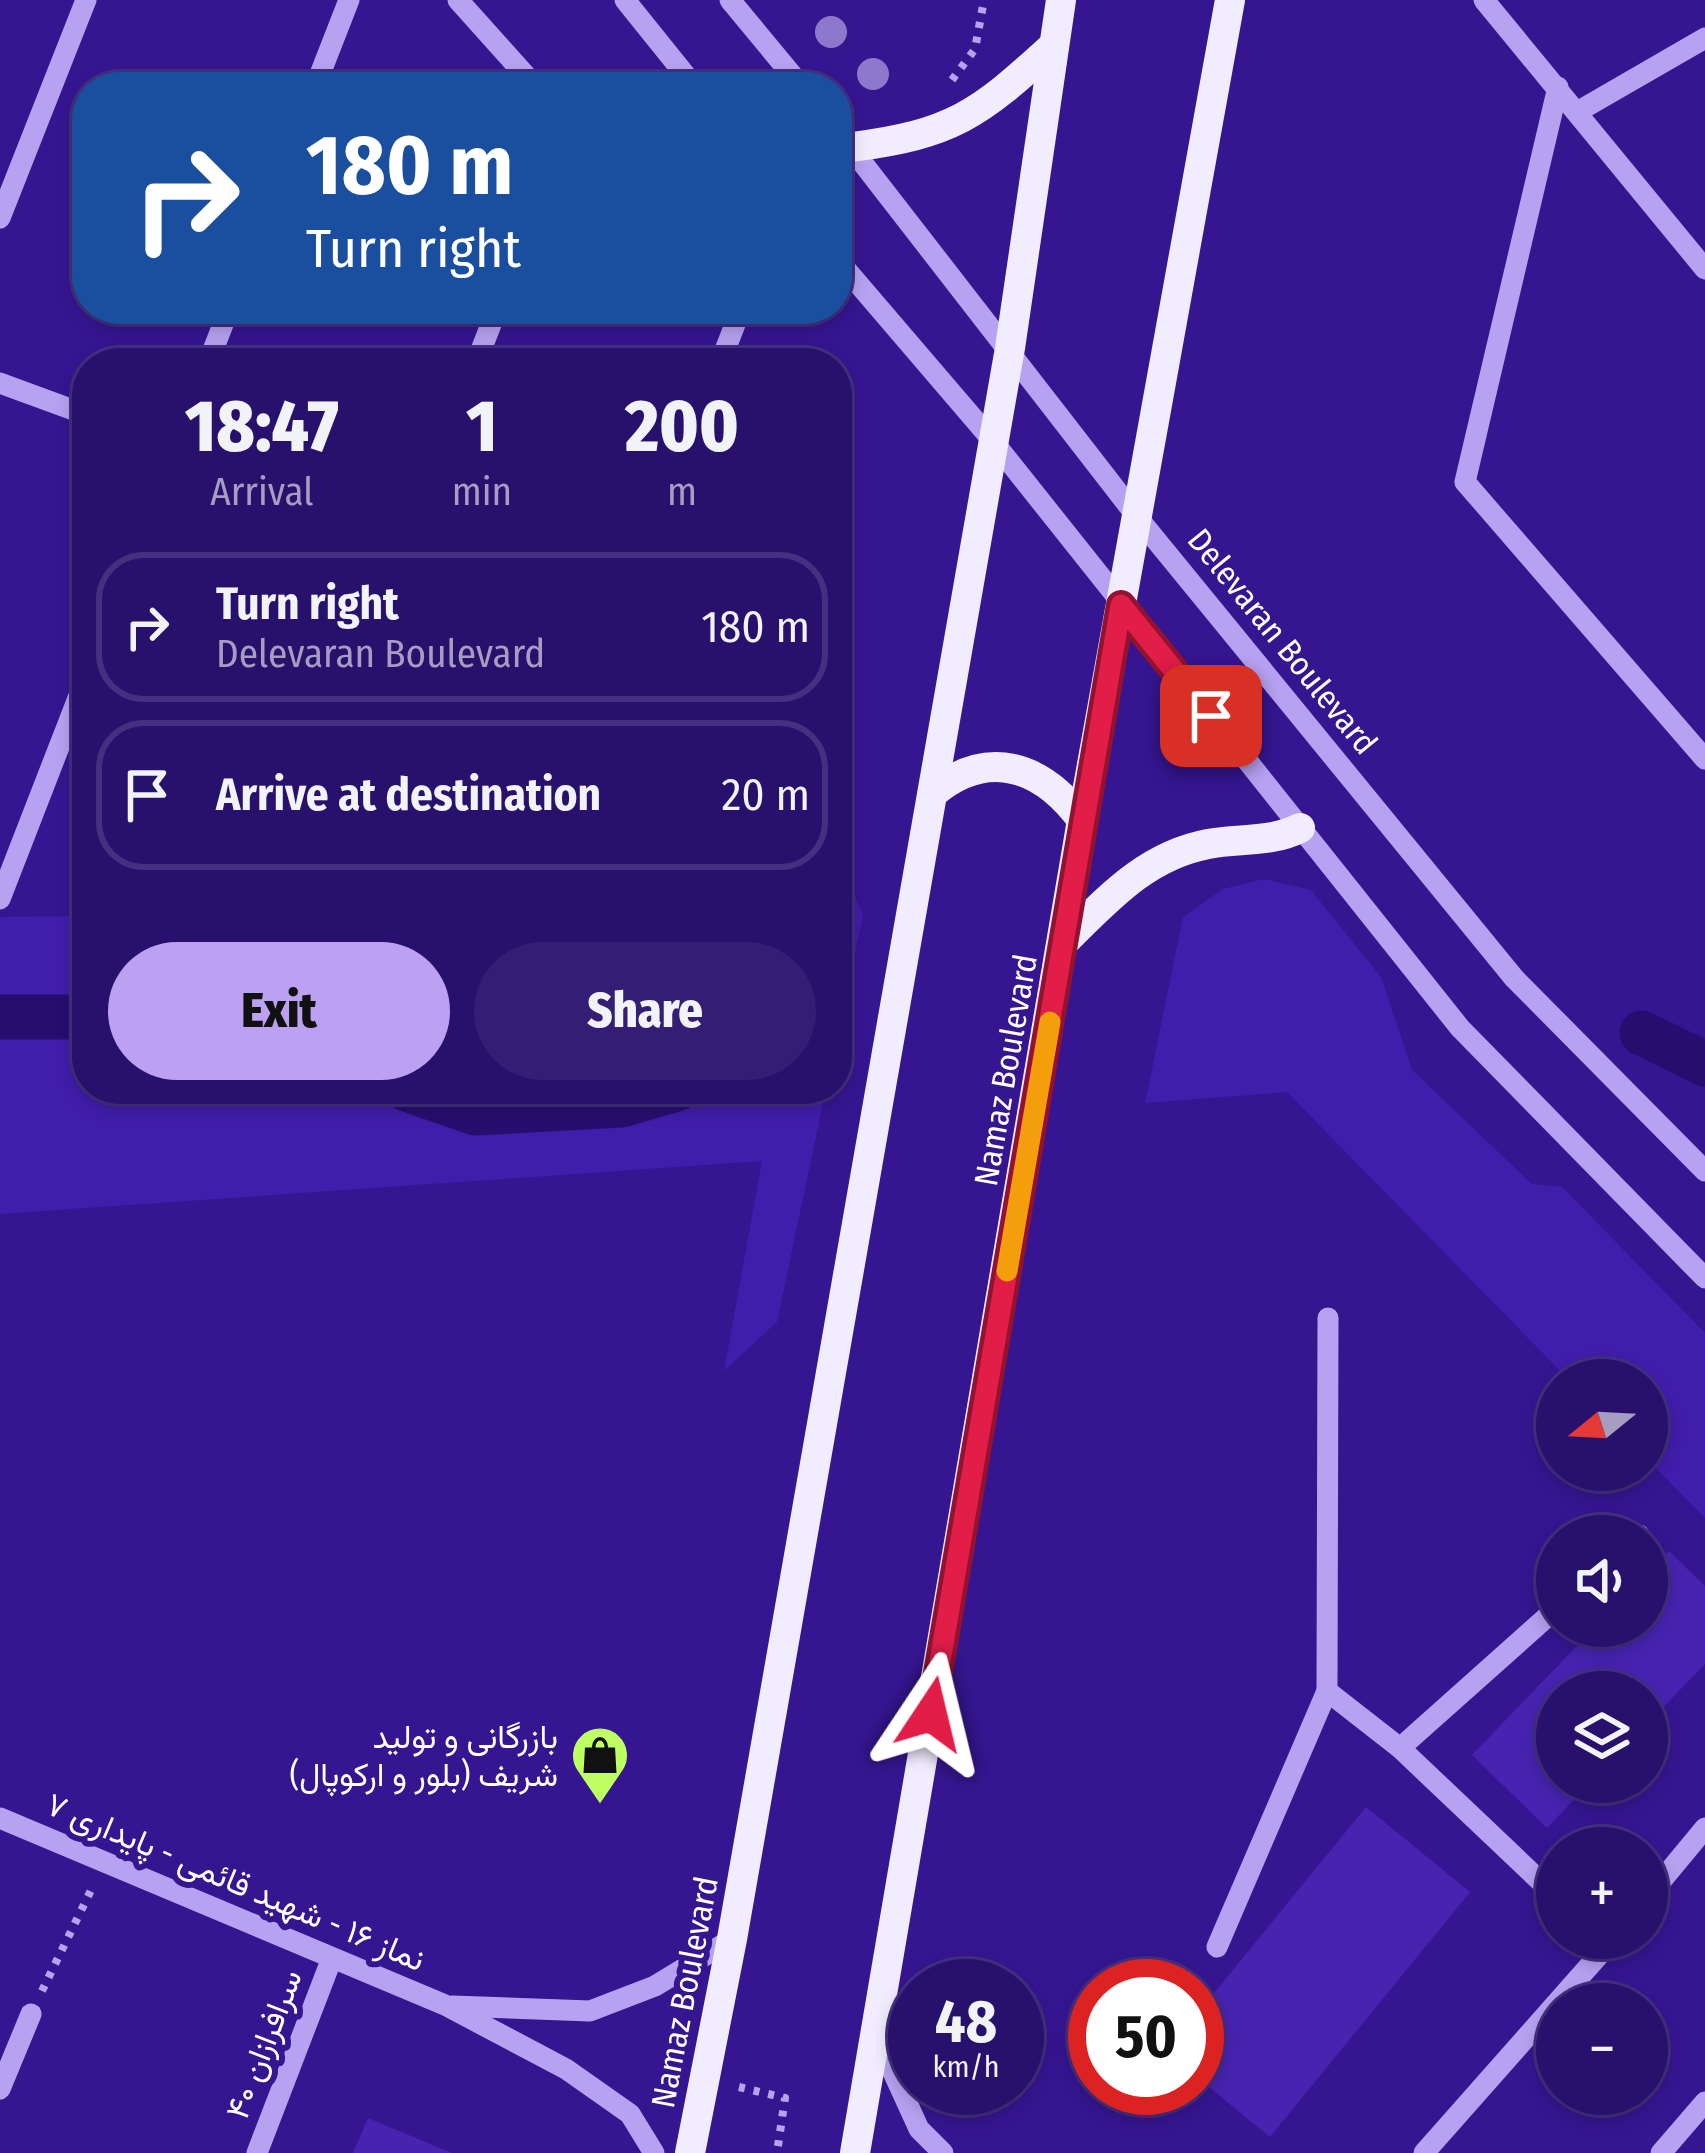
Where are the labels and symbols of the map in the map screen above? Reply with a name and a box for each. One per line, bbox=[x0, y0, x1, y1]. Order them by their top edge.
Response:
street label: Delevaran Boulevard bbox=[1179, 521, 1385, 762]
pin bbox=[1160, 665, 1262, 767]
street label: Namaz Boulevard bbox=[966, 951, 1046, 1189]
north arrow bbox=[1536, 1359, 1668, 1491]
position arrow bbox=[868, 1651, 994, 1777]
place label: بازرگانی و تولید شریف (بلور و ارکوپال) bbox=[289, 1717, 558, 1797]
shop icon: بازرگانی و تولید شریف (بلور و ارکوپال) bbox=[569, 1724, 631, 1806]
street label: نماز ۱۶ - شهید قائمی - پایداری ۷ bbox=[39, 1784, 431, 1982]
street label: Namaz Boulevard bbox=[643, 1873, 727, 2111]
speed limit sign: 50 bbox=[1068, 1959, 1224, 2115]
street label: سرافرازان ۴۰ bbox=[217, 1964, 311, 2125]

